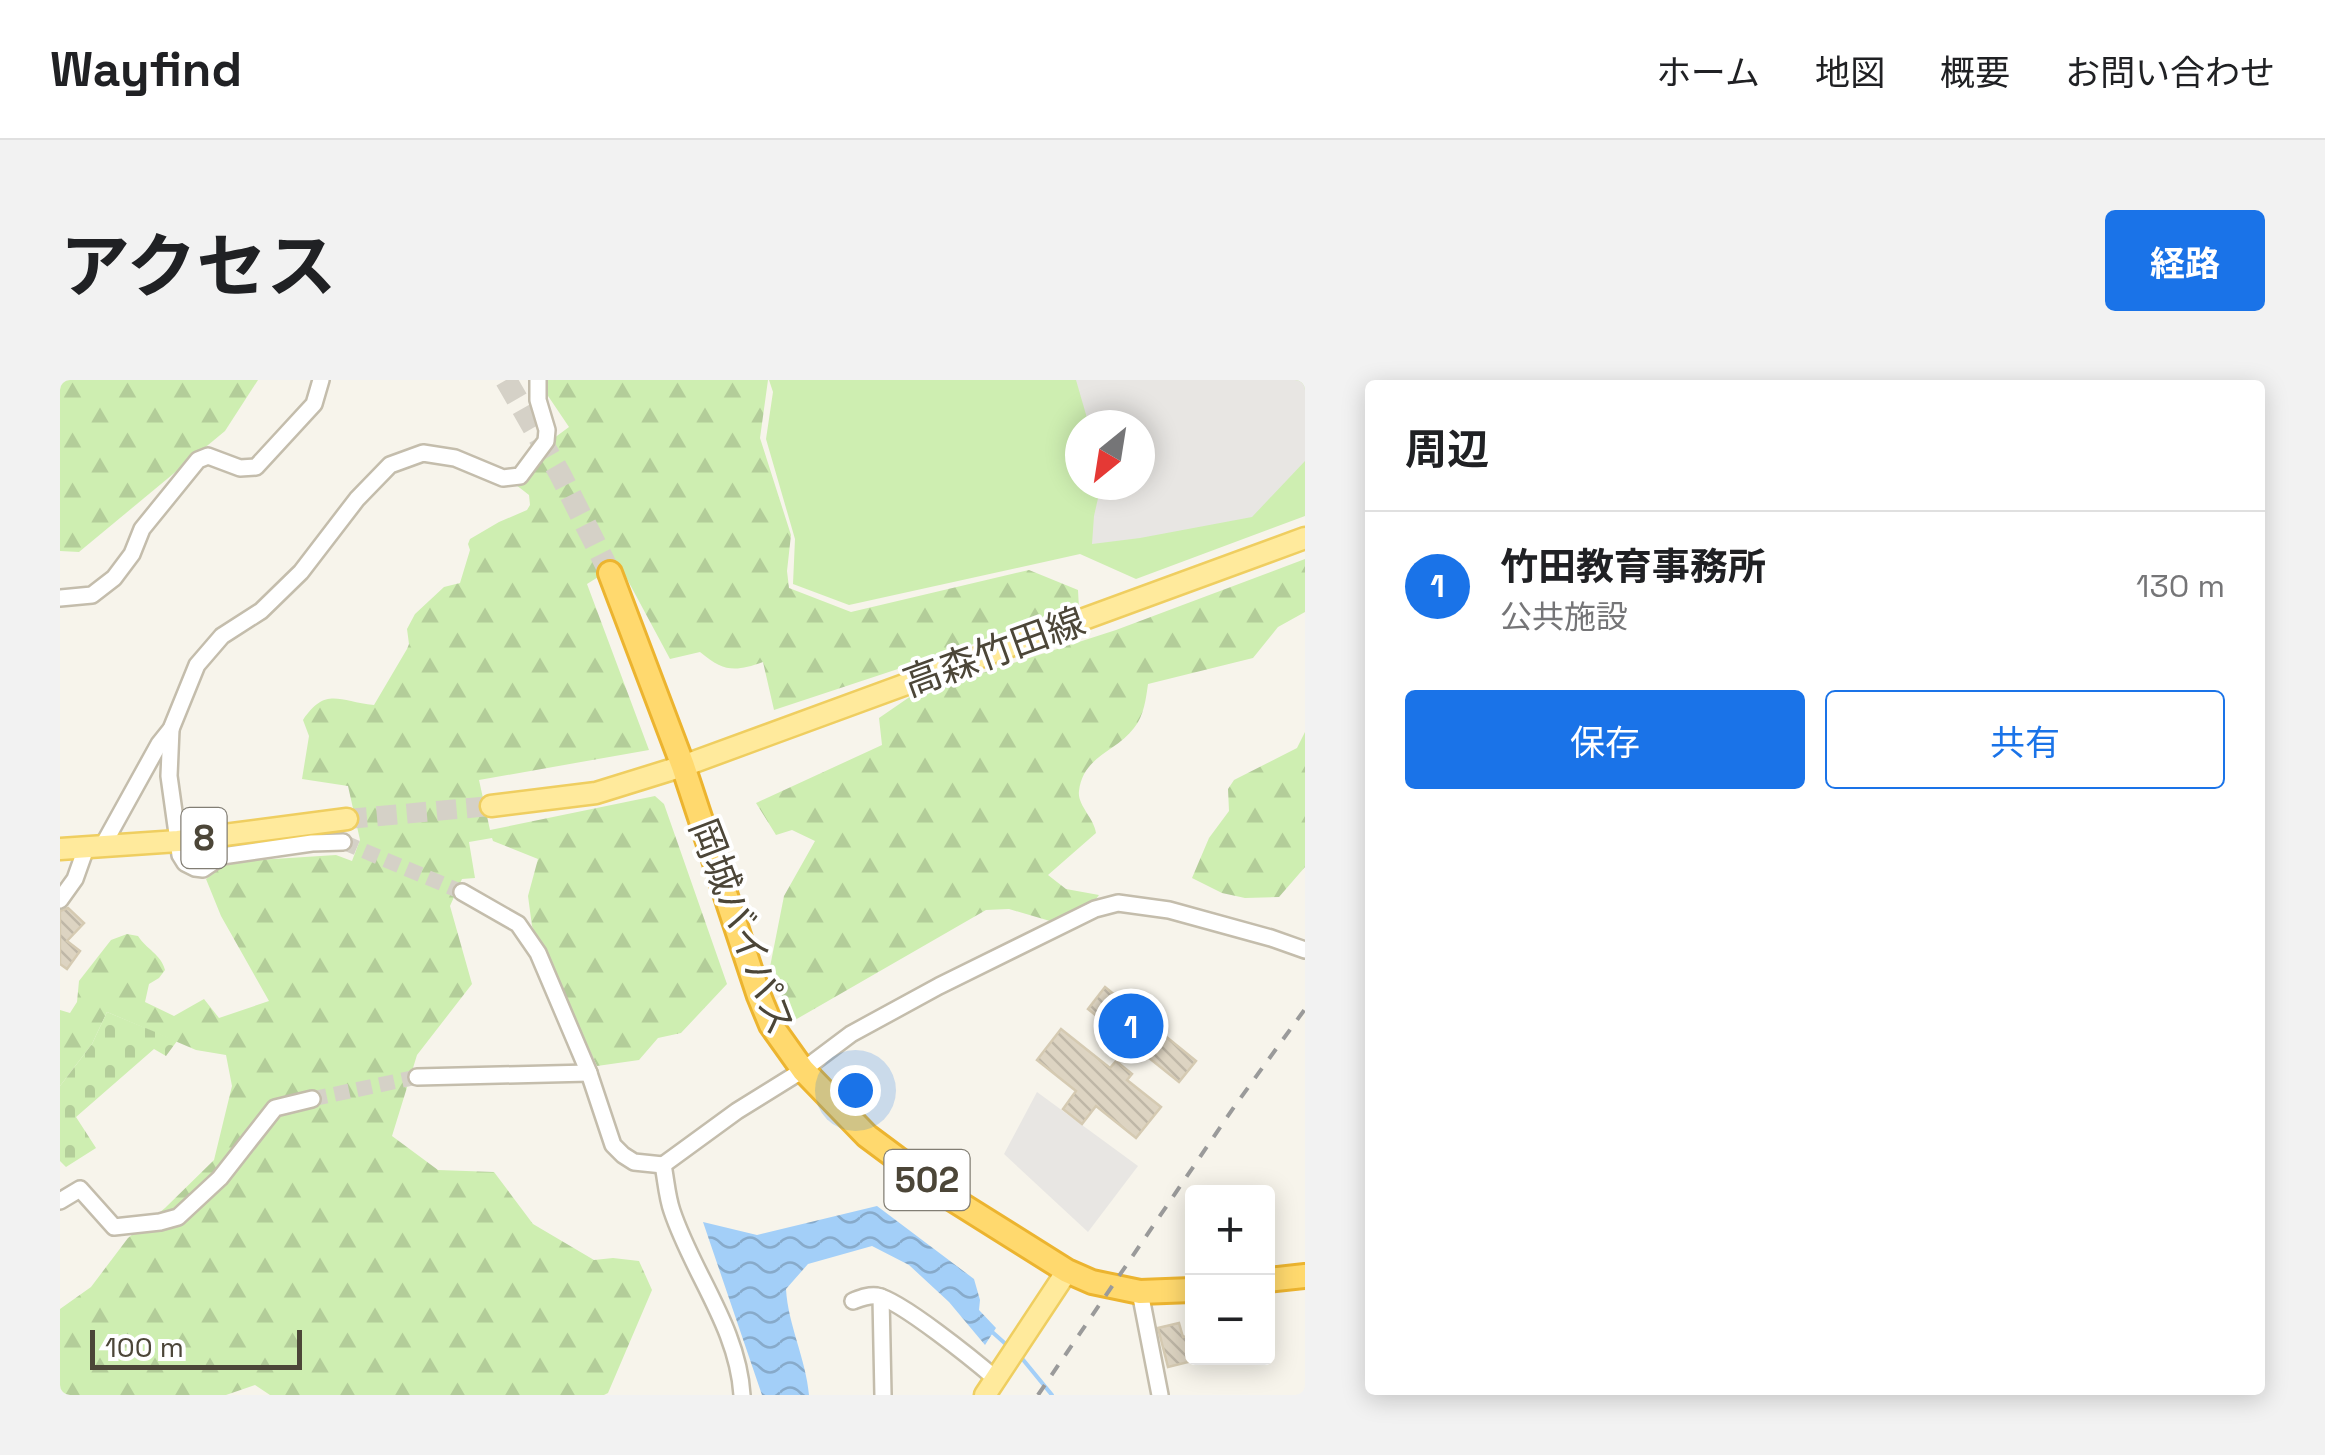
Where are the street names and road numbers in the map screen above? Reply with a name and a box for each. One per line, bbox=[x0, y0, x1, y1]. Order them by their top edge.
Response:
street label: 高森竹田線 bbox=[897, 597, 1091, 707]
road number: 8 bbox=[182, 808, 226, 868]
street label: 岡城バイパス bbox=[679, 812, 805, 1042]
road number: 502 bbox=[884, 1150, 970, 1210]

